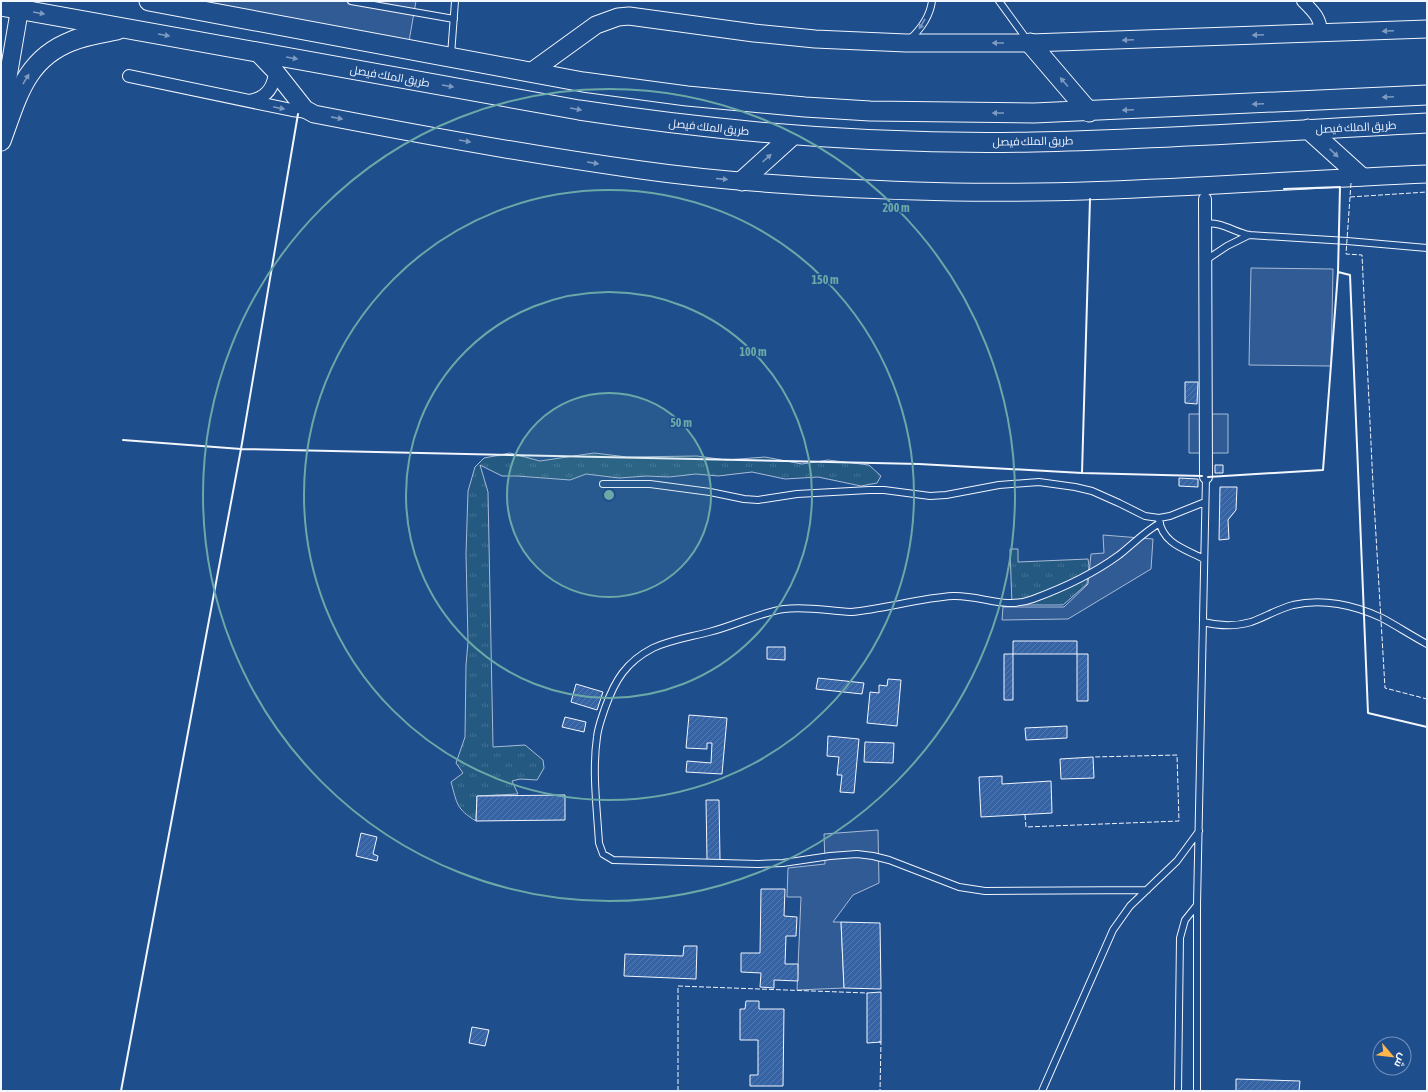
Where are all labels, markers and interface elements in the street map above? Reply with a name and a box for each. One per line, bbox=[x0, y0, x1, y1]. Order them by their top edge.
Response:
one-way arrow bbox=[33, 10, 45, 16]
one-way arrow bbox=[919, 18, 926, 30]
one-way arrow bbox=[1382, 27, 1394, 34]
one-way arrow bbox=[158, 32, 170, 38]
one-way arrow bbox=[1251, 32, 1264, 38]
one-way arrow bbox=[1121, 37, 1134, 43]
one-way arrow bbox=[991, 40, 1004, 46]
one-way arrow bbox=[286, 55, 298, 61]
street label: طريق الملك فيصل bbox=[349, 63, 431, 90]
one-way arrow bbox=[22, 73, 29, 85]
one-way arrow bbox=[1059, 77, 1068, 88]
one-way arrow bbox=[442, 83, 454, 89]
one-way arrow bbox=[1382, 94, 1394, 101]
one-way arrow bbox=[1252, 100, 1264, 107]
one-way arrow bbox=[273, 105, 285, 111]
one-way arrow bbox=[570, 106, 582, 112]
one-way arrow bbox=[1121, 107, 1134, 113]
one-way arrow bbox=[991, 110, 1004, 116]
one-way arrow bbox=[331, 116, 343, 122]
street label: طريق الملك فيصل bbox=[668, 117, 750, 138]
street label: طريق الملك فيصل bbox=[1315, 119, 1397, 136]
street label: طريق الملك فيصل bbox=[992, 134, 1074, 149]
one-way arrow bbox=[459, 138, 471, 144]
one-way arrow bbox=[1329, 148, 1339, 158]
one-way arrow bbox=[763, 154, 772, 163]
one-way arrow bbox=[587, 160, 599, 166]
one-way arrow bbox=[716, 176, 728, 183]
text: 200 m bbox=[882, 201, 910, 215]
text: 150 m bbox=[811, 273, 839, 287]
text: 100 m bbox=[739, 345, 767, 359]
text: 50 m bbox=[670, 416, 692, 430]
centre of rings bbox=[602, 488, 616, 502]
north arrow bbox=[1372, 1036, 1412, 1076]
text: ش bbox=[1391, 1051, 1409, 1070]

